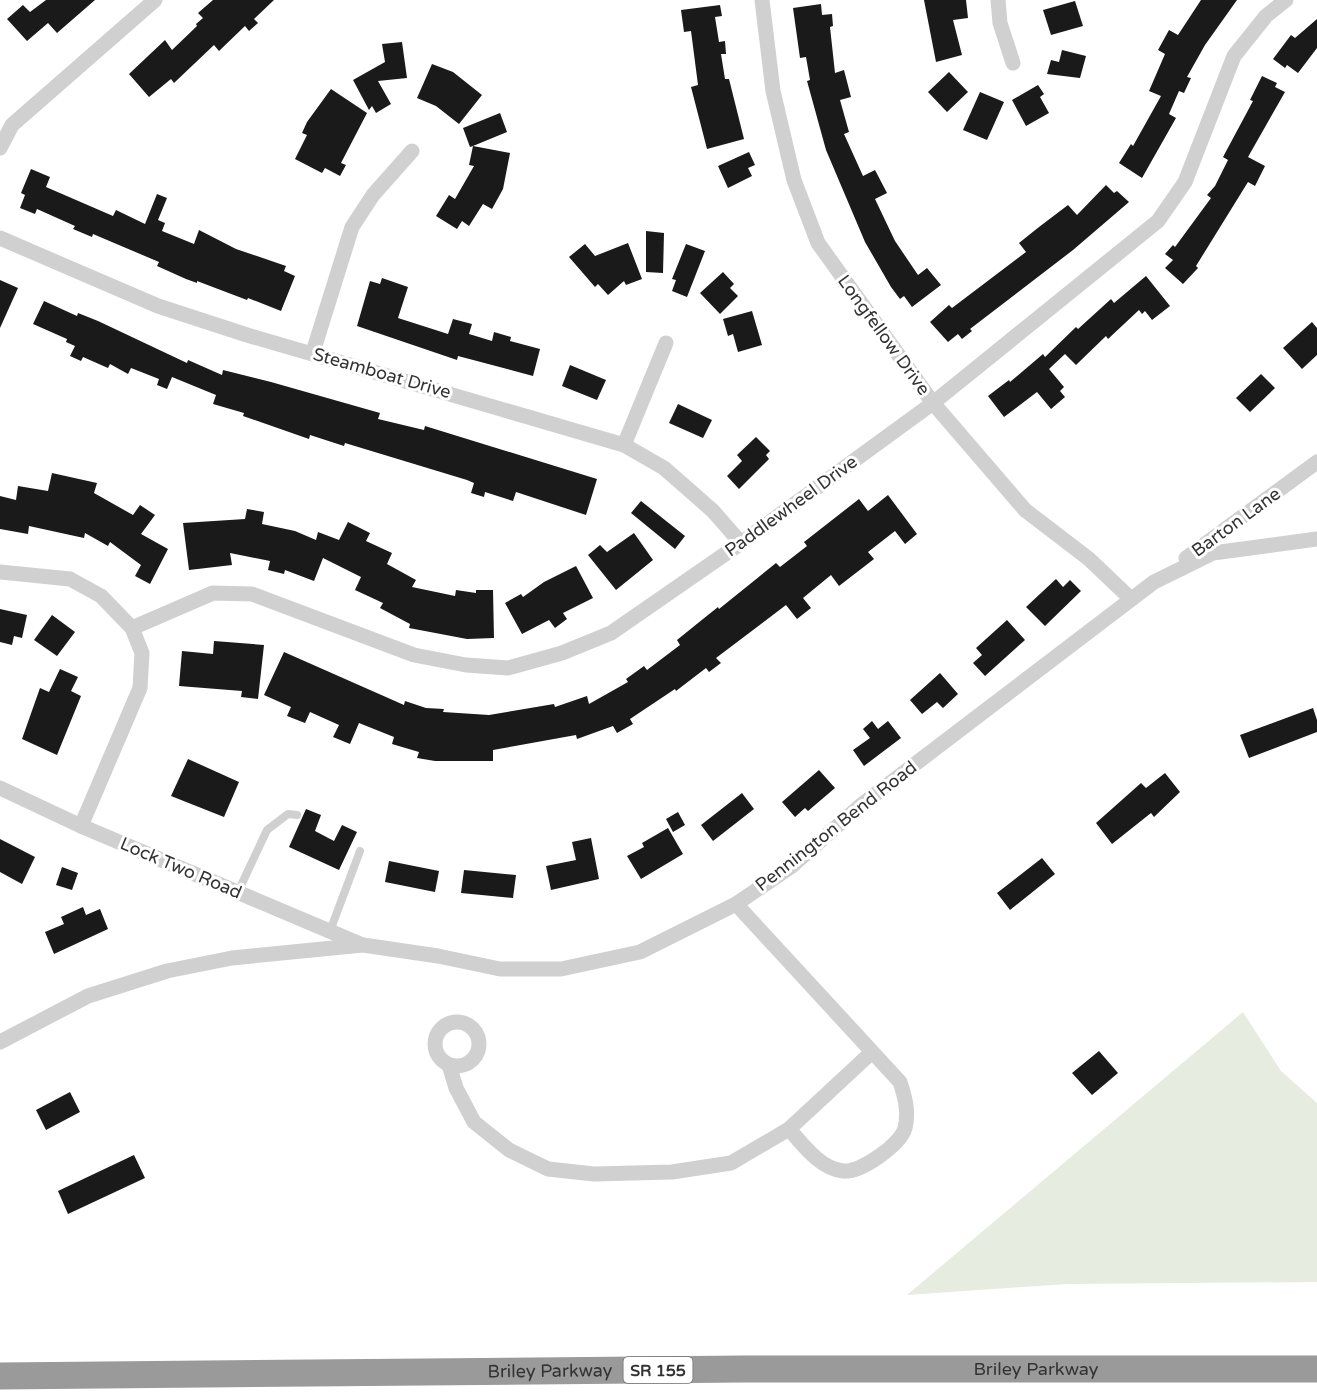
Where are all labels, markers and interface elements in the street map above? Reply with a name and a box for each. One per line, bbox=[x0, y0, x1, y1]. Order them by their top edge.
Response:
street label: Longfellow Drive bbox=[833, 271, 935, 399]
street label: Steamboat Drive bbox=[311, 343, 453, 403]
street label: Paddlewheel Drive bbox=[721, 451, 861, 561]
street label: Barton Lane bbox=[1187, 482, 1285, 562]
street label: Pennington Bend Road bbox=[751, 756, 921, 896]
street label: Lock Two Road bbox=[117, 832, 245, 904]
road number: SR 155 bbox=[624, 1357, 692, 1383]
street label: Briley Parkway bbox=[973, 1358, 1099, 1380]
street label: Briley Parkway bbox=[487, 1359, 613, 1382]

